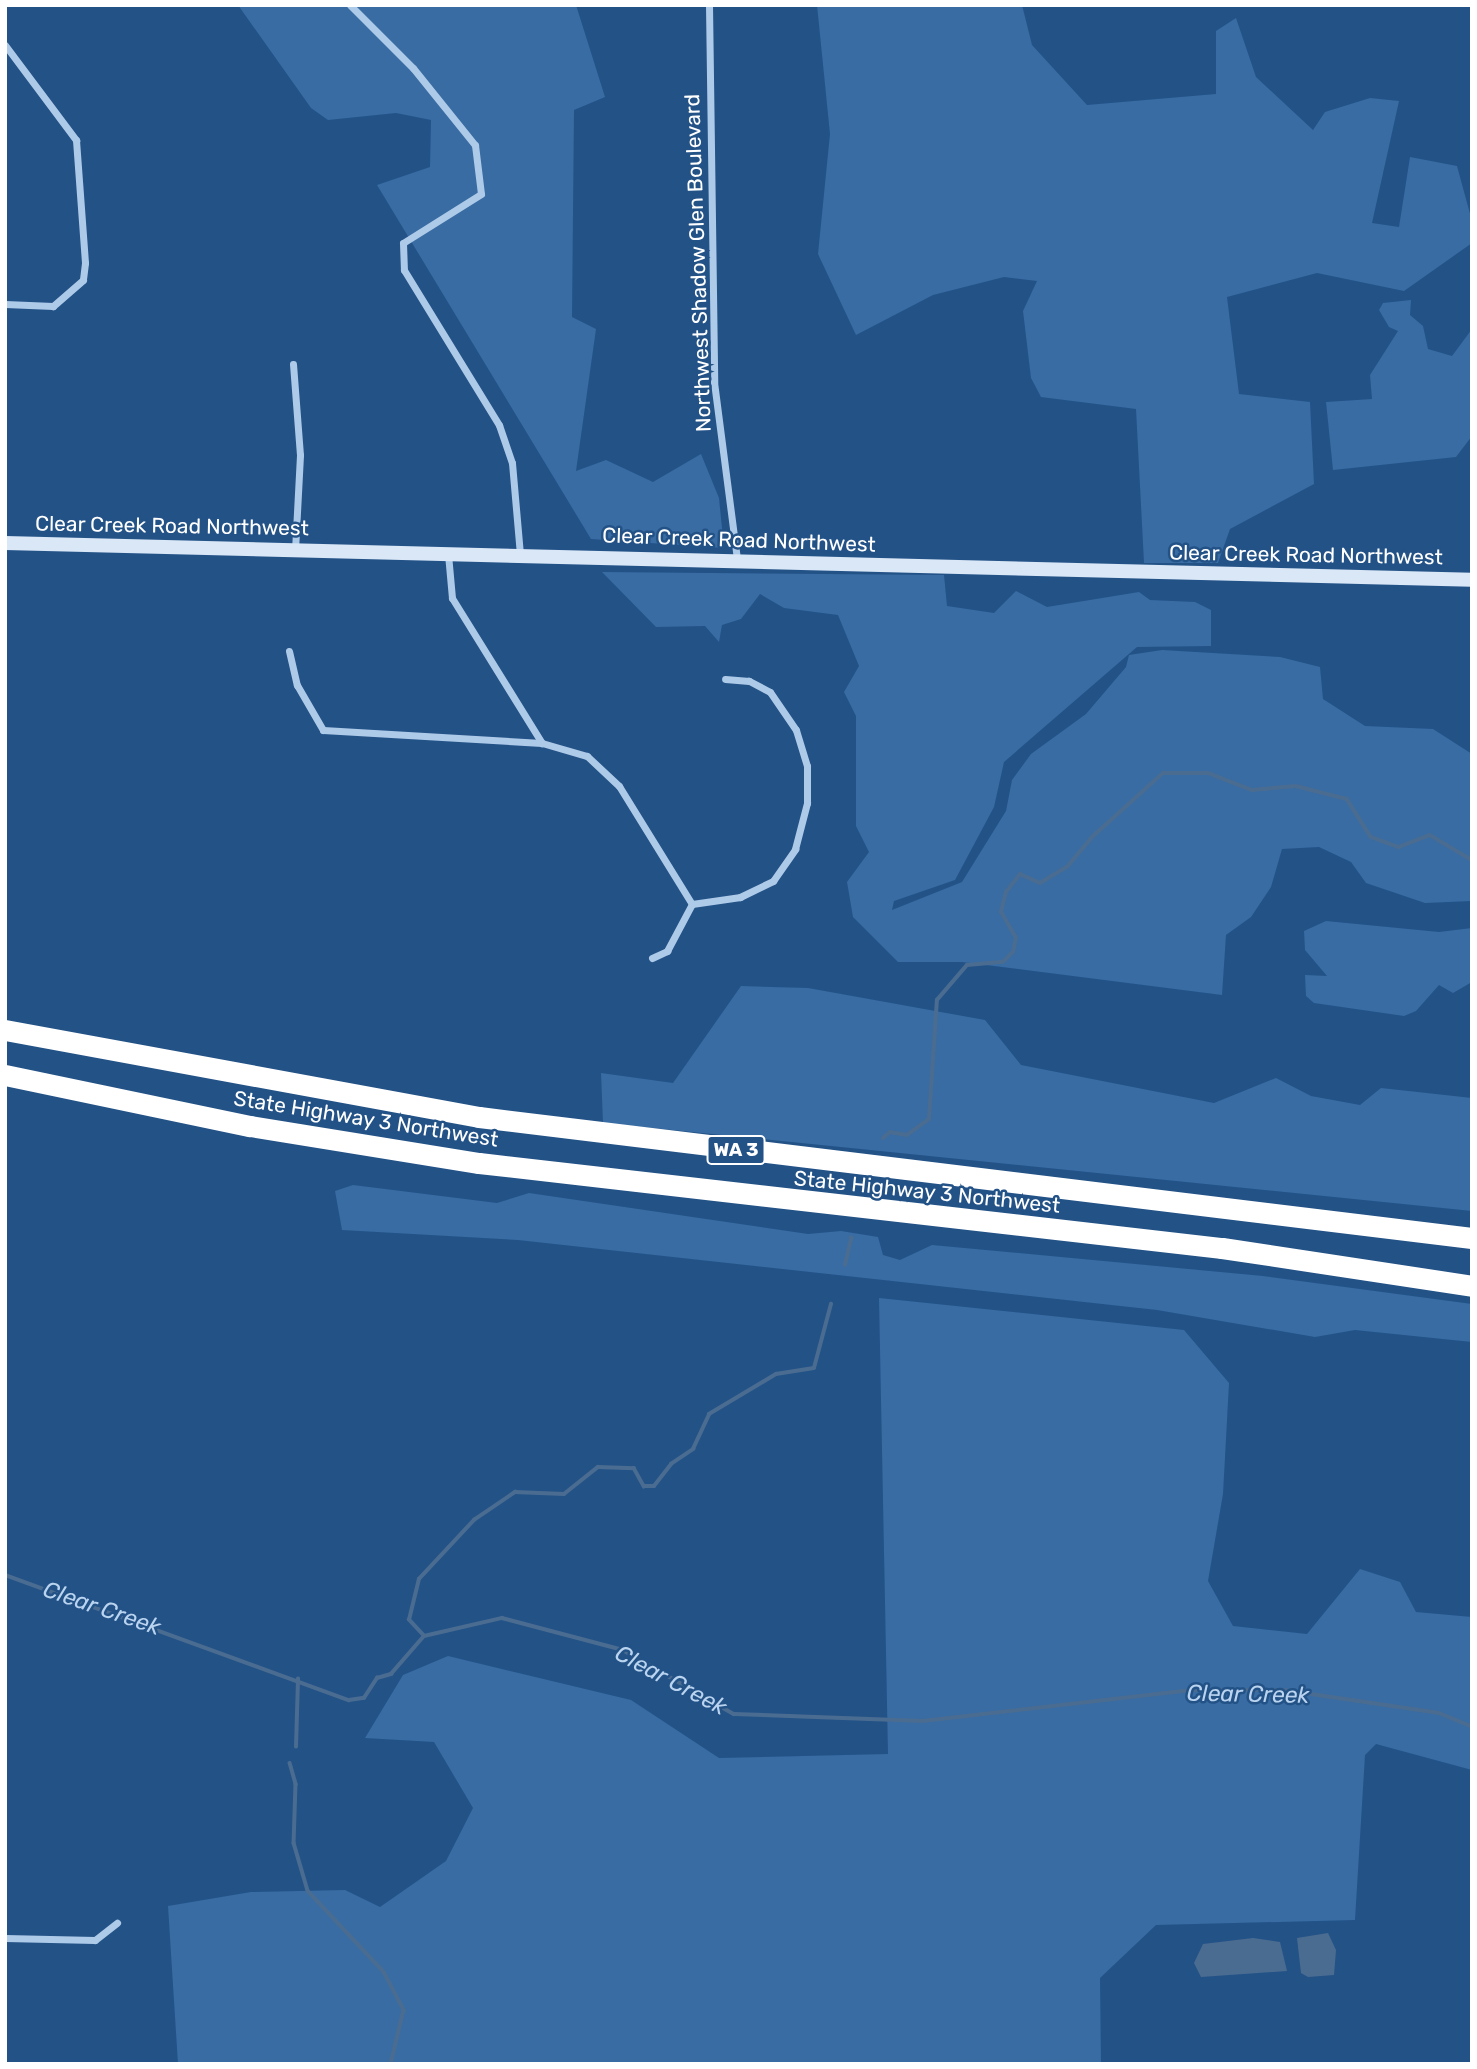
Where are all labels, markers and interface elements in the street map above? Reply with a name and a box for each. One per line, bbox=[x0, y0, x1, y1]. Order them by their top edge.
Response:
street label: Northwest Shadow Glen Boulevard bbox=[679, 93, 717, 433]
street label: Clear Creek Road Northwest bbox=[35, 511, 309, 541]
street label: Clear Creek Road Northwest bbox=[601, 523, 877, 557]
street label: Clear Creek Road Northwest bbox=[1169, 540, 1443, 570]
street label: State Highway 3 Northwest bbox=[232, 1086, 500, 1152]
road number: WA 3 bbox=[706, 1134, 766, 1166]
street label: State Highway 3 Northwest bbox=[792, 1165, 1062, 1219]
water label: Clear Creek bbox=[39, 1575, 165, 1641]
water label: Clear Creek bbox=[610, 1639, 732, 1721]
water label: Clear Creek bbox=[1186, 1679, 1310, 1709]

